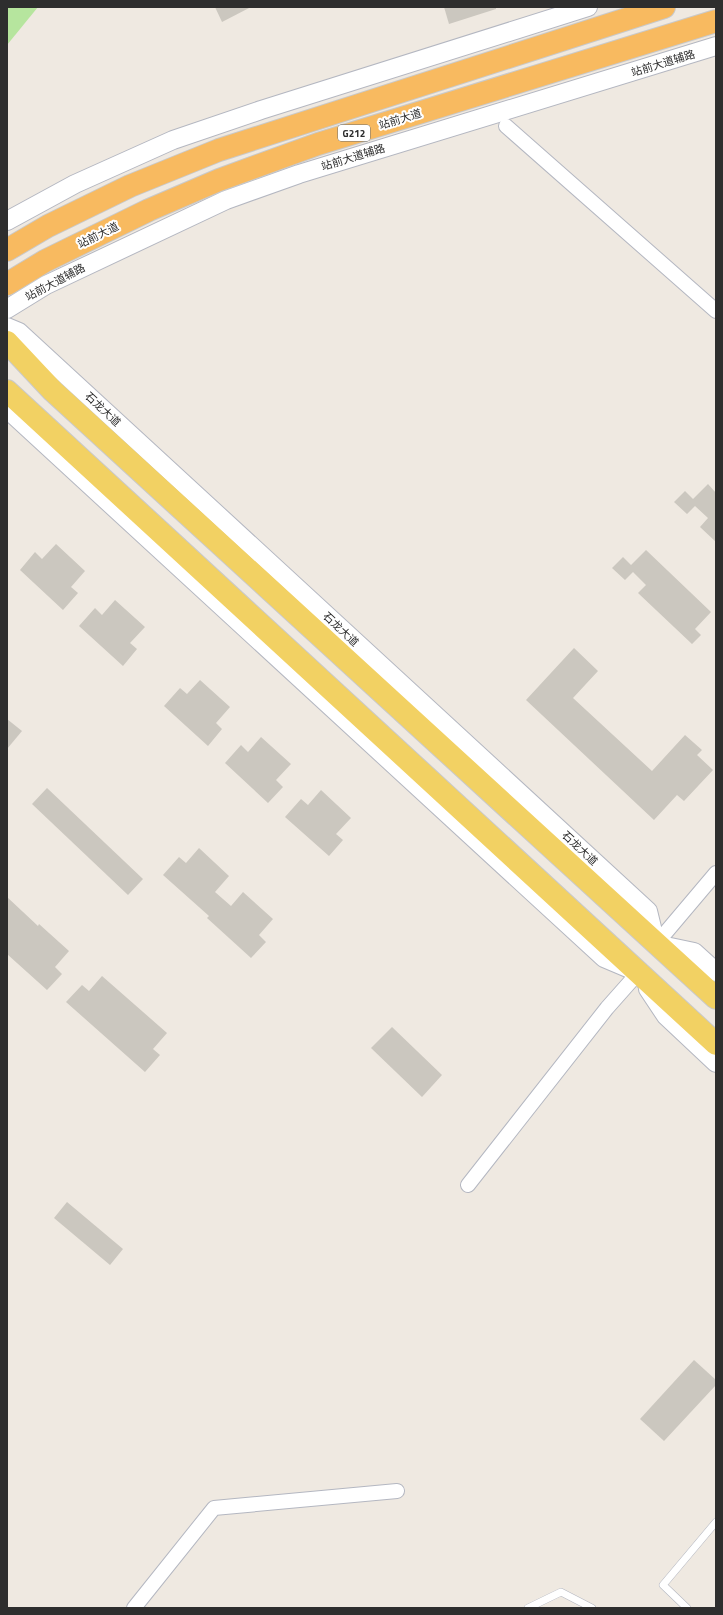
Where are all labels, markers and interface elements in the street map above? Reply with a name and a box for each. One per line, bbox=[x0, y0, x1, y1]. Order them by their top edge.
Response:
street label: 站前大道辅路 bbox=[629, 46, 697, 80]
street label: 站前大道 bbox=[377, 105, 423, 133]
road number: G212 bbox=[338, 125, 370, 141]
street label: 站前大道辅路 bbox=[319, 140, 387, 174]
street label: 站前大道 bbox=[75, 218, 121, 252]
street label: 站前大道辅路 bbox=[22, 259, 88, 305]
street label: 石龙大道 bbox=[81, 388, 125, 430]
street label: 石龙大道 bbox=[319, 608, 363, 650]
street label: 石龙大道 bbox=[558, 827, 602, 869]

